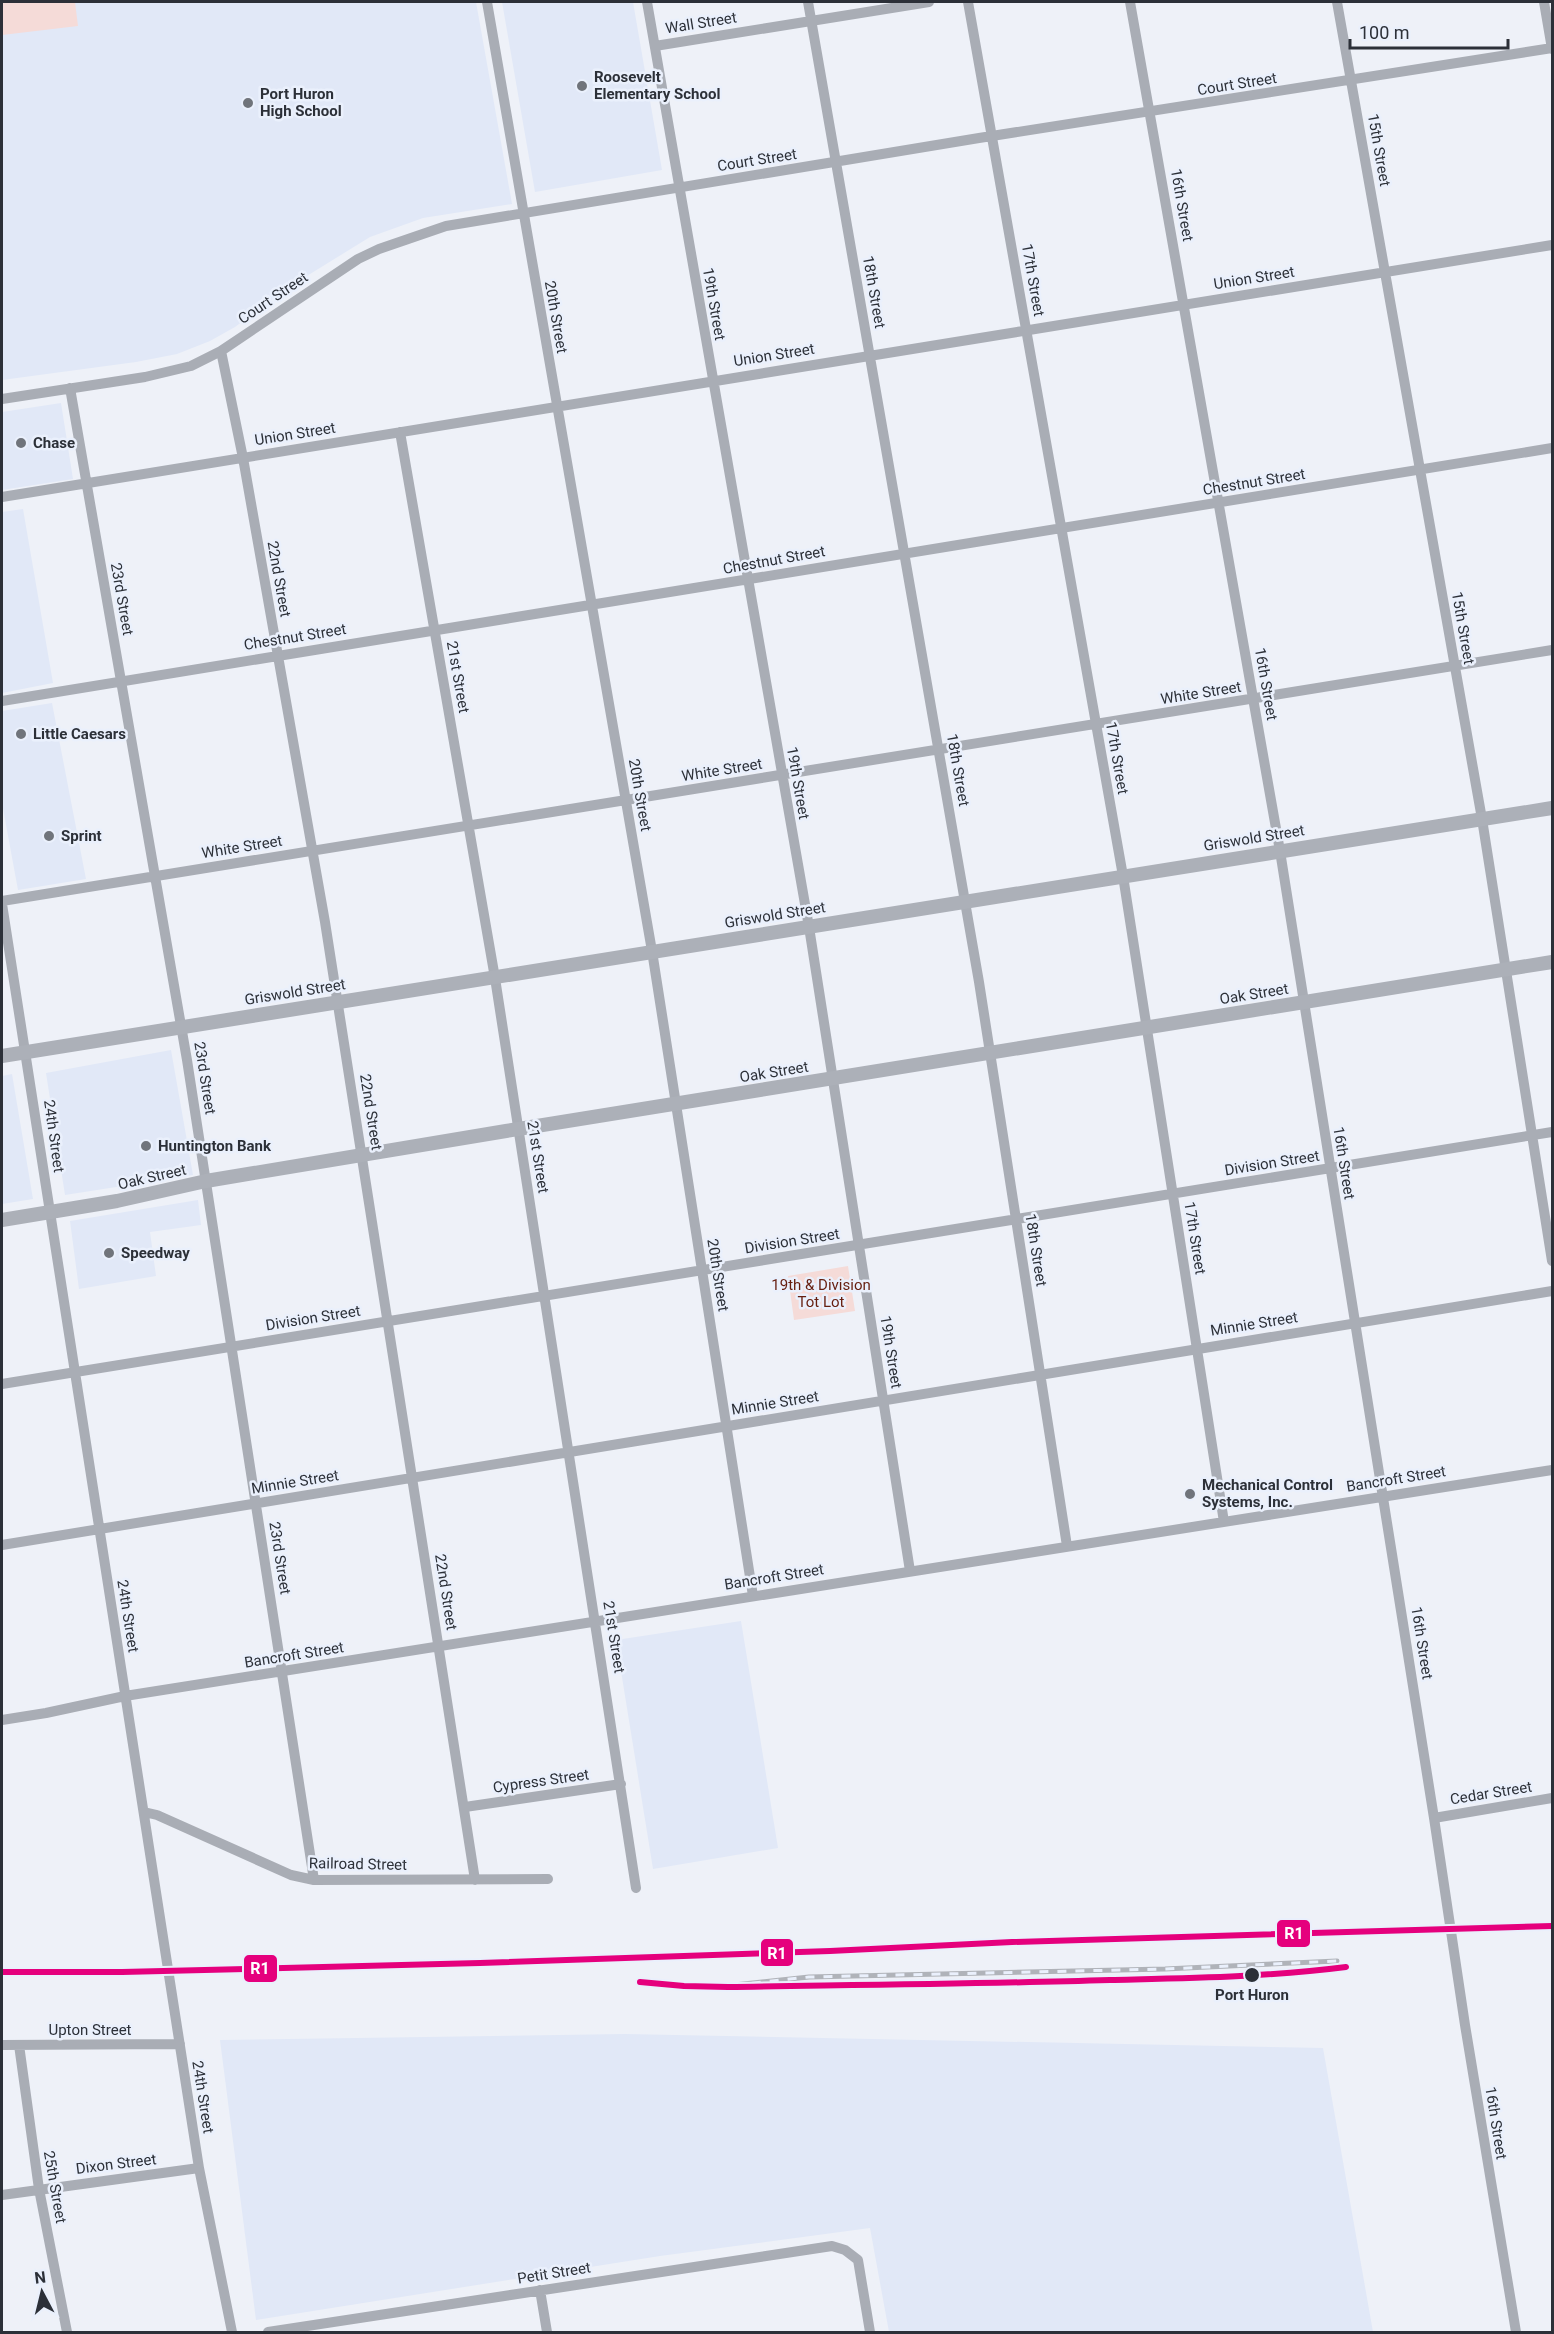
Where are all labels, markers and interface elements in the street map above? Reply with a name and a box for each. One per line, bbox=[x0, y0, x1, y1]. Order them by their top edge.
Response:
street label: Wall Street bbox=[664, 8, 738, 38]
scale bar bbox=[1350, 12, 1508, 50]
text: 100 m bbox=[1359, 22, 1410, 43]
place label: Roosevelt Elementary School bbox=[594, 68, 720, 103]
street label: Court Street bbox=[1196, 69, 1278, 99]
marker: Roosevelt Elementary School bbox=[575, 79, 589, 93]
place label: Port Huron High School bbox=[260, 85, 342, 120]
marker: Port Huron High School bbox=[241, 96, 255, 110]
street label: 15th Street bbox=[1364, 112, 1394, 188]
street label: Court Street bbox=[716, 145, 798, 175]
street label: 16th Street bbox=[1167, 167, 1197, 243]
street label: 17th Street bbox=[1018, 242, 1048, 318]
street label: 18th Street bbox=[859, 254, 889, 330]
street label: Union Street bbox=[1212, 263, 1296, 293]
street label: 19th Street bbox=[699, 266, 729, 342]
street label: Court Street bbox=[235, 268, 311, 328]
street label: 20th Street bbox=[541, 279, 571, 355]
street label: Union Street bbox=[732, 340, 816, 370]
street label: Union Street bbox=[253, 419, 337, 449]
place label: Chase bbox=[33, 434, 75, 452]
marker: Chase bbox=[14, 436, 28, 450]
street label: Chestnut Street bbox=[1202, 465, 1307, 499]
street label: 22nd Street bbox=[263, 540, 295, 619]
street label: Chestnut Street bbox=[722, 542, 827, 578]
street label: 23rd Street bbox=[107, 561, 137, 637]
street label: 15th Street bbox=[1448, 590, 1478, 666]
street label: Chestnut Street bbox=[243, 620, 348, 654]
street label: 21st Street bbox=[443, 640, 473, 714]
street label: 16th Street bbox=[1251, 646, 1281, 722]
street label: White Street bbox=[1159, 678, 1243, 708]
street label: 17th Street bbox=[1102, 720, 1132, 796]
place label: Little Caesars bbox=[33, 725, 126, 743]
marker: Little Caesars bbox=[14, 727, 28, 741]
street label: 18th Street bbox=[943, 732, 973, 808]
street label: 19th Street bbox=[783, 745, 813, 821]
street label: White Street bbox=[680, 755, 764, 785]
street label: 20th Street bbox=[625, 757, 655, 833]
street label: Griswold Street bbox=[1202, 821, 1306, 855]
place label: Sprint bbox=[61, 827, 102, 845]
marker: Sprint bbox=[42, 829, 56, 843]
street label: White Street bbox=[200, 832, 284, 862]
street label: Griswold Street bbox=[723, 898, 827, 932]
street label: Griswold Street bbox=[243, 975, 347, 1009]
street label: Oak Street bbox=[1218, 980, 1290, 1008]
street label: 23rd Street bbox=[190, 1040, 220, 1116]
street label: Oak Street bbox=[738, 1058, 810, 1086]
street label: 22nd Street bbox=[356, 1073, 386, 1151]
street label: 24th Street bbox=[40, 1098, 68, 1174]
street label: 21st Street bbox=[523, 1120, 553, 1194]
street label: 16th Street bbox=[1329, 1125, 1359, 1201]
place label: Huntington Bank bbox=[158, 1137, 272, 1155]
marker: Huntington Bank bbox=[139, 1139, 153, 1153]
street label: Division Street bbox=[1223, 1147, 1321, 1179]
street label: Oak Street bbox=[116, 1160, 188, 1194]
street label: 17th Street bbox=[1180, 1200, 1210, 1276]
street label: 18th Street bbox=[1021, 1212, 1051, 1288]
street label: Division Street bbox=[743, 1225, 841, 1257]
street label: 20th Street bbox=[703, 1237, 733, 1313]
place label: Speedway bbox=[121, 1244, 190, 1262]
marker: Speedway bbox=[102, 1246, 116, 1260]
park label: 19th & Division Tot Lot bbox=[771, 1276, 871, 1311]
street label: Division Street bbox=[264, 1302, 362, 1334]
street label: Minnie Street bbox=[1209, 1308, 1299, 1340]
street label: 19th Street bbox=[876, 1314, 906, 1390]
street label: Minnie Street bbox=[730, 1387, 820, 1419]
street label: Bancroft Street bbox=[1345, 1462, 1447, 1496]
street label: Minnie Street bbox=[250, 1466, 340, 1498]
place label: Mechanical Control Systems, Inc. bbox=[1202, 1476, 1333, 1511]
marker: Mechanical Control Systems, Inc. bbox=[1183, 1487, 1197, 1501]
street label: 23rd Street bbox=[265, 1520, 295, 1596]
street label: 22nd Street bbox=[431, 1553, 461, 1631]
street label: Bancroft Street bbox=[723, 1560, 825, 1594]
street label: 24th Street bbox=[113, 1578, 143, 1654]
street label: 21st Street bbox=[599, 1600, 629, 1674]
street label: 16th Street bbox=[1407, 1605, 1437, 1681]
street label: Bancroft Street bbox=[243, 1638, 345, 1672]
street label: Cypress Street bbox=[492, 1765, 590, 1797]
street label: Cedar Street bbox=[1449, 1778, 1533, 1808]
street label: Railroad Street bbox=[309, 1854, 407, 1874]
line badge: R1 bbox=[1276, 1919, 1311, 1948]
text: R1 bbox=[1284, 1924, 1304, 1943]
line badge: R1 bbox=[760, 1938, 794, 1967]
text: R1 bbox=[767, 1944, 787, 1963]
line badge: R1 bbox=[243, 1954, 278, 1983]
text: R1 bbox=[250, 1959, 270, 1978]
marker: Port Huron bbox=[1243, 1966, 1261, 1984]
place label: Port Huron bbox=[1215, 1986, 1289, 2004]
street label: Upton Street bbox=[48, 2021, 132, 2039]
street label: 24th Street bbox=[188, 2059, 218, 2135]
street label: 16th Street bbox=[1481, 2085, 1511, 2161]
street label: 25th Street bbox=[40, 2149, 70, 2225]
street label: Dixon Street bbox=[75, 2150, 157, 2178]
street label: Petit Street bbox=[516, 2258, 592, 2288]
north arrow bbox=[12, 2262, 72, 2322]
text: N bbox=[33, 2267, 47, 2288]

